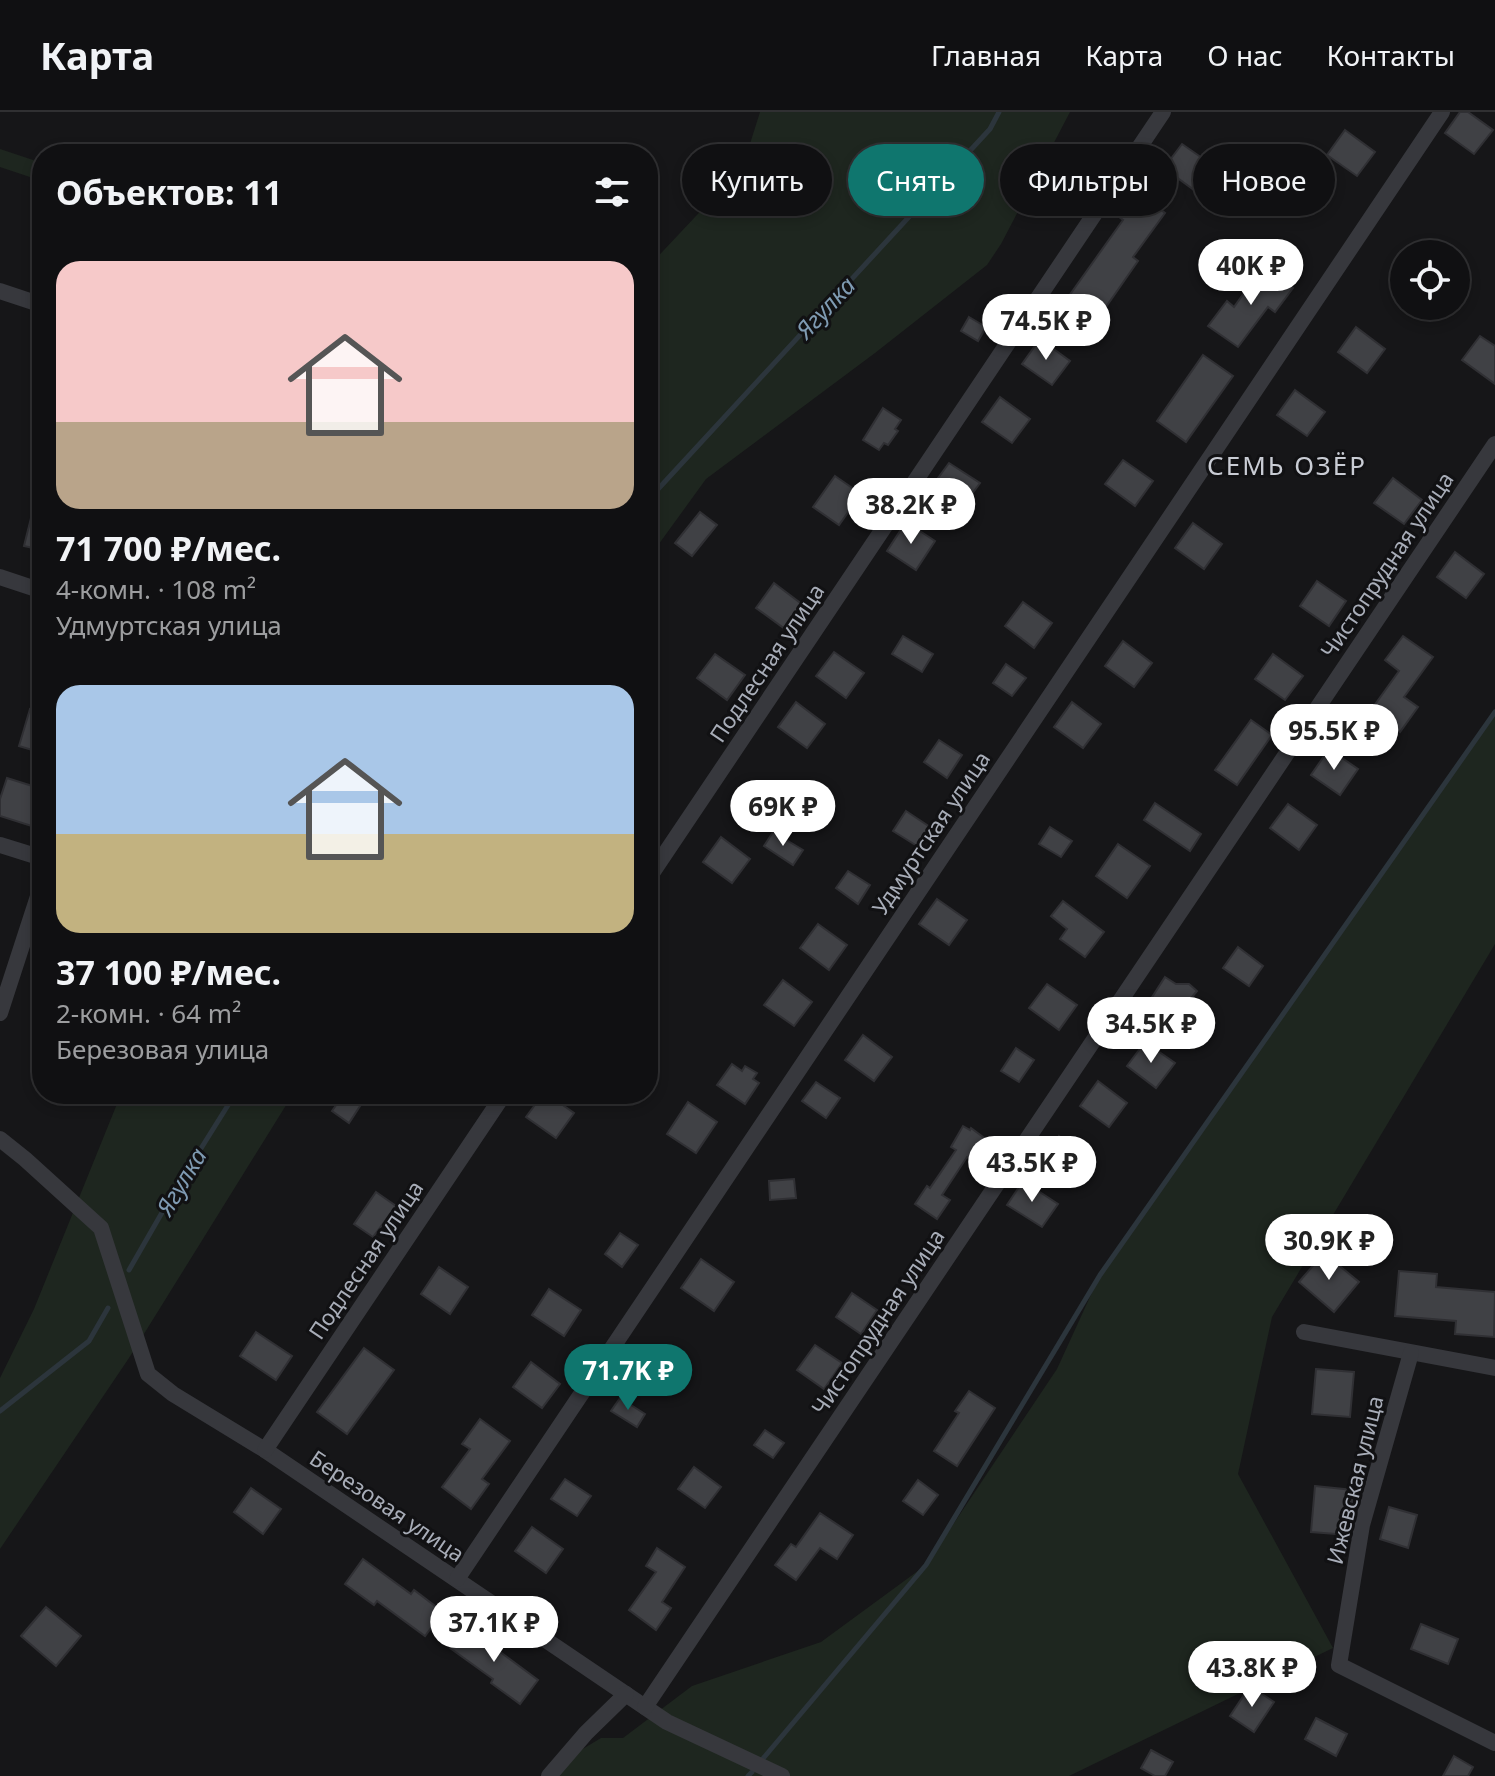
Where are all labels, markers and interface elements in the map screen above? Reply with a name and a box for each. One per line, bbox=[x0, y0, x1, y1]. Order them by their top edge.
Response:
text: Карта bbox=[40, 29, 154, 81]
text: Главная bbox=[931, 36, 1041, 74]
text: Карта bbox=[1085, 36, 1163, 74]
text: О нас bbox=[1207, 36, 1283, 74]
text: Контакты bbox=[1327, 36, 1455, 74]
chip: Купить bbox=[682, 144, 832, 216]
chip: Снять bbox=[848, 144, 984, 216]
chip: Фильтры bbox=[1000, 144, 1177, 216]
chip: Новое bbox=[1193, 144, 1335, 216]
text: Объектов: 11 bbox=[56, 169, 282, 215]
icon: filters bbox=[590, 170, 634, 214]
pin: 40K ₽ bbox=[1195, 239, 1307, 307]
map controls bbox=[1390, 240, 1470, 320]
button: locate bbox=[1390, 240, 1470, 320]
text: 40K ₽ bbox=[1216, 247, 1286, 283]
water label: Ягулка bbox=[787, 268, 862, 346]
pin: 74.5K ₽ bbox=[972, 294, 1120, 362]
text: 74.5K ₽ bbox=[1000, 302, 1092, 338]
icon: home bbox=[273, 313, 417, 457]
district label: СЕМЬ ОЗЁР bbox=[1207, 447, 1367, 483]
street label: Чистопрудная улица bbox=[1313, 466, 1460, 663]
pin: 38.2K ₽ bbox=[837, 478, 985, 546]
text: 38.2K ₽ bbox=[865, 486, 957, 522]
text: 71 700 ₽/мес. bbox=[56, 525, 281, 571]
text: 4-комн. · 108 m² bbox=[56, 571, 256, 607]
street label: Подлесная улица bbox=[702, 577, 830, 748]
text: Удмуртская улица bbox=[56, 607, 282, 643]
pin: 95.5K ₽ bbox=[1260, 704, 1408, 772]
text: 95.5K ₽ bbox=[1288, 712, 1380, 748]
icon: home bbox=[273, 737, 417, 881]
street label: Удмуртская улица bbox=[864, 745, 996, 920]
pin: 69K ₽ bbox=[727, 780, 839, 848]
text: 69K ₽ bbox=[748, 788, 818, 824]
text: 37 100 ₽/мес. bbox=[56, 949, 281, 995]
text: 2-комн. · 64 m² bbox=[56, 995, 241, 1031]
pin: 34.5K ₽ bbox=[1077, 997, 1225, 1065]
text: 34.5K ₽ bbox=[1105, 1005, 1197, 1041]
text: Березовая улица bbox=[56, 1031, 269, 1067]
pin: 43.5K ₽ bbox=[958, 1136, 1106, 1204]
water label: Ягулка bbox=[147, 1141, 214, 1222]
text: 43.5K ₽ bbox=[986, 1144, 1078, 1180]
street label: Подлесная улица bbox=[301, 1174, 429, 1345]
pin: 30.9K ₽ bbox=[1255, 1214, 1403, 1282]
text: 30.9K ₽ bbox=[1283, 1222, 1375, 1258]
street label: Чистопрудная улица bbox=[804, 1223, 951, 1420]
pin: 71.7K ₽ bbox=[554, 1344, 702, 1412]
text: 71.7K ₽ bbox=[582, 1352, 674, 1388]
street label: Ижевская улица bbox=[1319, 1392, 1389, 1567]
street label: Березовая улица bbox=[304, 1442, 471, 1568]
pin: 37.1K ₽ bbox=[420, 1596, 568, 1664]
text: 37.1K ₽ bbox=[448, 1604, 540, 1640]
pin: 43.8K ₽ bbox=[1178, 1641, 1326, 1709]
text: 43.8K ₽ bbox=[1206, 1649, 1298, 1685]

